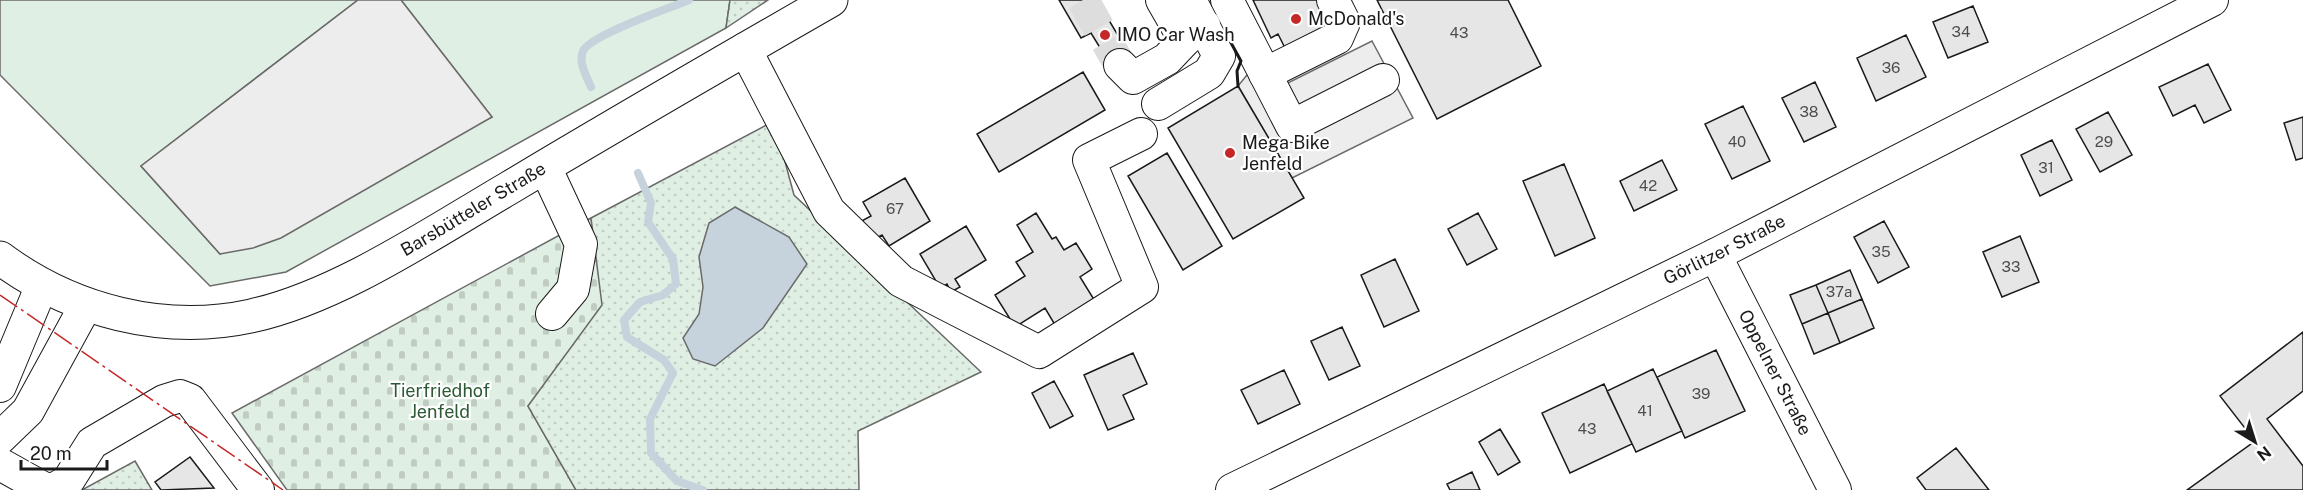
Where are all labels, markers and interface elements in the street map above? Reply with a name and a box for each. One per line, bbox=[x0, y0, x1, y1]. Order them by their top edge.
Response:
place label: McDonald's bbox=[1308, 8, 1404, 29]
marker: McDonald's bbox=[1289, 12, 1303, 26]
house number: 34 bbox=[1952, 23, 1970, 40]
place label: IMO Car Wash bbox=[1117, 24, 1235, 45]
house number: 43 bbox=[1450, 24, 1468, 41]
marker: IMO Car Wash bbox=[1098, 28, 1112, 42]
house number: 36 bbox=[1882, 59, 1900, 76]
house number: 38 bbox=[1799, 103, 1819, 120]
place label: Mega Bike Jenfeld bbox=[1242, 132, 1330, 174]
house number: 40 bbox=[1728, 133, 1746, 150]
house number: 29 bbox=[2095, 133, 2113, 150]
marker: Mega Bike Jenfeld bbox=[1223, 146, 1237, 160]
street label: Barsbütteler Straße bbox=[397, 158, 549, 260]
house number: 31 bbox=[2038, 159, 2054, 176]
house number: 42 bbox=[1639, 177, 1657, 194]
house number: 67 bbox=[886, 200, 904, 217]
street label: Görlitzer Straße bbox=[1660, 210, 1789, 288]
house number: 35 bbox=[1871, 243, 1891, 260]
house number: 33 bbox=[2002, 258, 2020, 275]
house number: 37a bbox=[1826, 283, 1852, 300]
street label: Oppelner Straße bbox=[1735, 306, 1816, 439]
park label: Tierfriedhof Jenfeld bbox=[390, 380, 490, 422]
house number: 39 bbox=[1692, 385, 1710, 402]
house number: 41 bbox=[1637, 402, 1653, 419]
north arrow bbox=[2225, 412, 2285, 472]
house number: 43 bbox=[1578, 420, 1596, 437]
scale bar bbox=[21, 433, 106, 471]
text: N bbox=[2253, 442, 2275, 465]
text: 20 m bbox=[30, 443, 72, 464]

